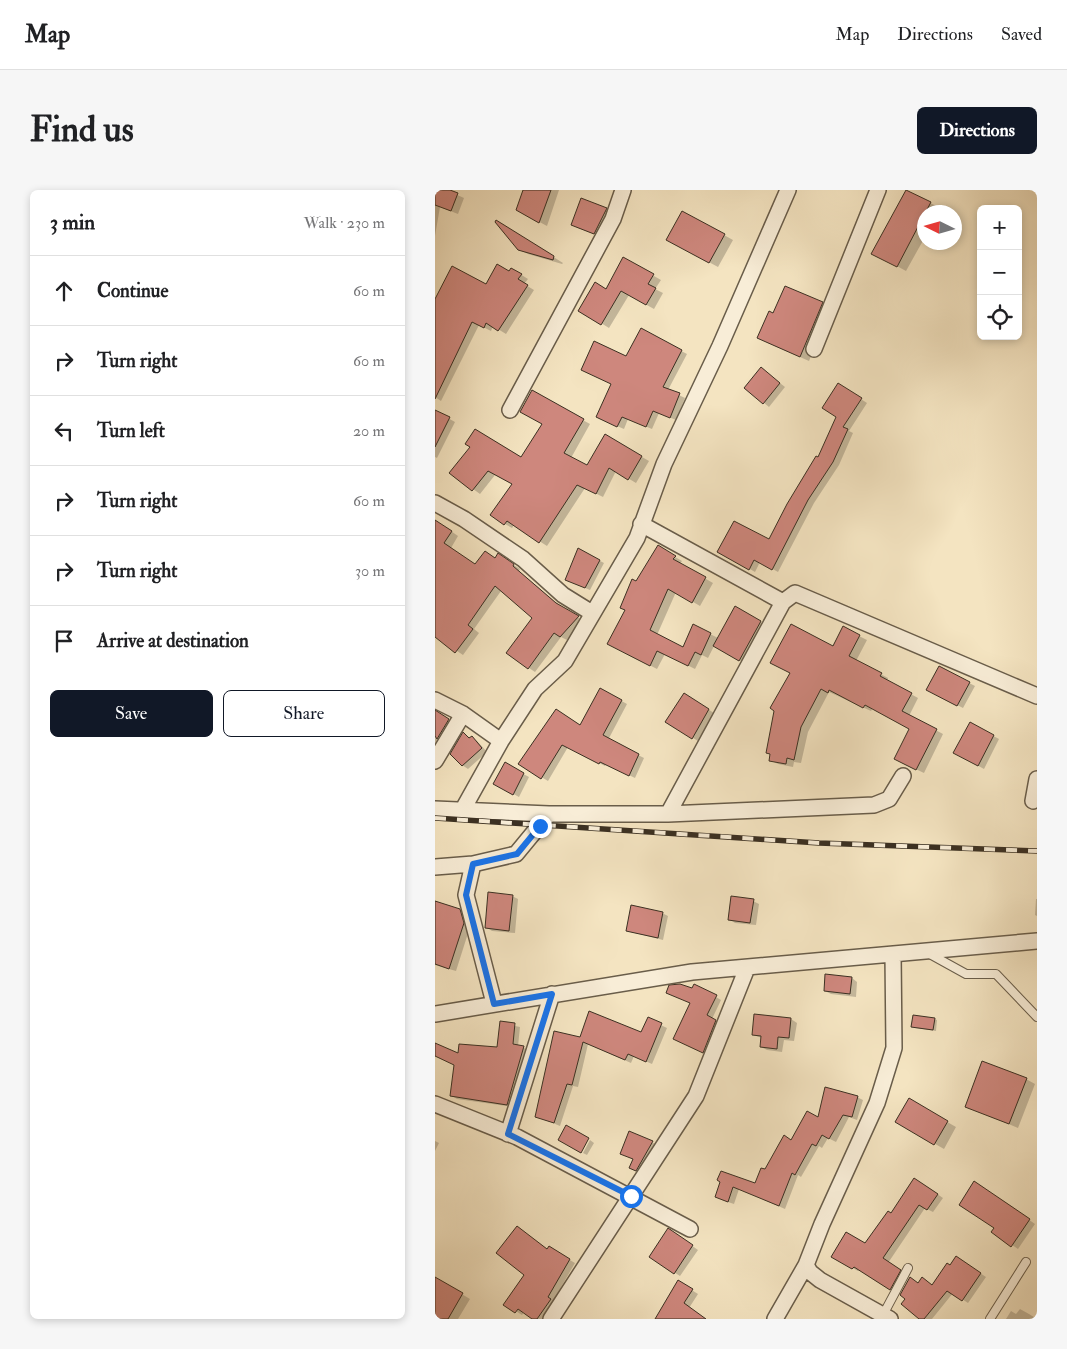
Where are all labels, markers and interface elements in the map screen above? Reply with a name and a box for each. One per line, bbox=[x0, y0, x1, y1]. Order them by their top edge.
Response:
text: Map bbox=[25, 19, 70, 50]
text: Map bbox=[836, 23, 869, 46]
text: Directions bbox=[897, 23, 973, 46]
text: Saved bbox=[1001, 23, 1042, 46]
button: Directions bbox=[917, 107, 1037, 154]
text: Find us bbox=[30, 108, 134, 152]
north arrow bbox=[917, 205, 962, 250]
map controls bbox=[977, 205, 1022, 340]
button: + bbox=[977, 205, 1022, 250]
text: 3 min bbox=[50, 209, 95, 236]
text: Walk · 230 m bbox=[304, 213, 385, 233]
button: − bbox=[977, 250, 1022, 295]
icon: ahead bbox=[50, 277, 78, 305]
text: Continue bbox=[97, 279, 168, 303]
text: 60 m bbox=[353, 281, 385, 301]
button: locate bbox=[977, 295, 1022, 340]
icon: right bbox=[50, 347, 78, 375]
text: Turn right bbox=[97, 349, 177, 373]
text: 60 m bbox=[353, 351, 385, 371]
icon: left bbox=[50, 417, 78, 445]
text: Turn left bbox=[97, 419, 165, 443]
text: 20 m bbox=[353, 421, 385, 441]
icon: right bbox=[50, 487, 78, 515]
text: Turn right bbox=[97, 489, 177, 513]
text: 60 m bbox=[353, 491, 385, 511]
icon: right bbox=[50, 557, 78, 585]
text: Turn right bbox=[97, 559, 177, 583]
text: 30 m bbox=[355, 561, 385, 581]
icon: arrive bbox=[50, 627, 78, 655]
text: Arrive at destination bbox=[97, 629, 249, 653]
button: Save bbox=[50, 690, 213, 737]
button: Share bbox=[223, 690, 385, 737]
route end bbox=[529, 815, 552, 838]
route start bbox=[620, 1185, 643, 1208]

